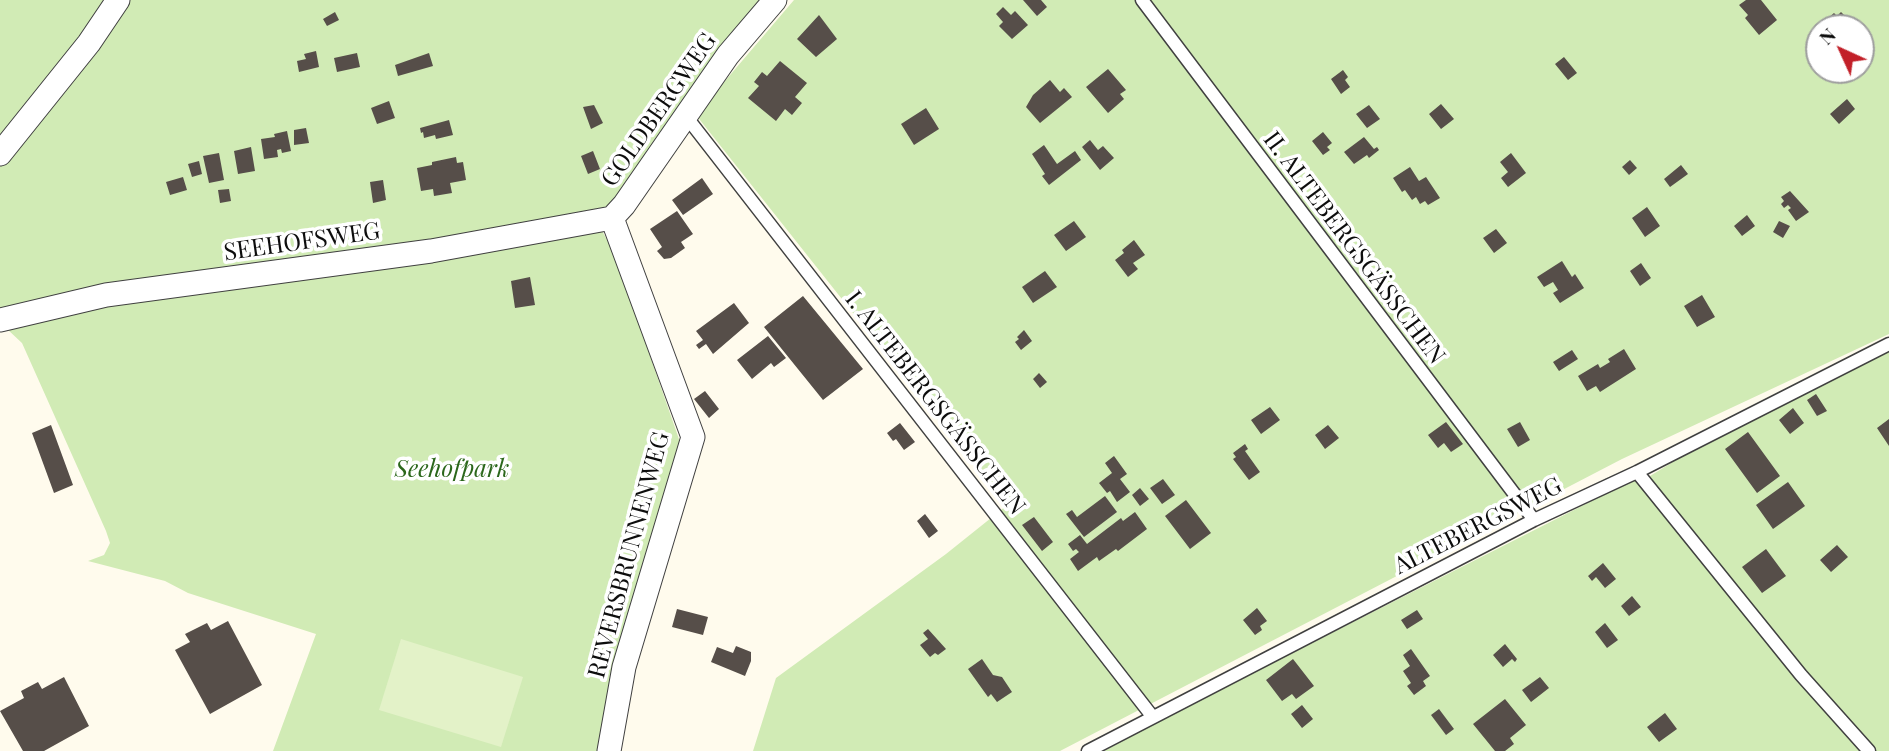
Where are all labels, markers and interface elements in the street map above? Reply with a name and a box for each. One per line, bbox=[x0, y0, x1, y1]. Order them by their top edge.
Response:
north arrow bbox=[1805, 14, 1875, 84]
text: N bbox=[1813, 22, 1841, 50]
street label: GOLDBERGWEG bbox=[595, 28, 723, 192]
street label: II. ALTEBERGSGÄSSCHEN bbox=[1257, 126, 1451, 370]
street label: SEEHOFSWEG bbox=[222, 217, 382, 267]
street label: I. ALTEBERGSGÄSSCHEN bbox=[839, 286, 1031, 520]
street label: REVERSBRUNNENWEG bbox=[582, 429, 676, 681]
park label: Seehofpark bbox=[395, 456, 509, 484]
street label: ALTEBERGSWEG bbox=[1389, 471, 1567, 581]

